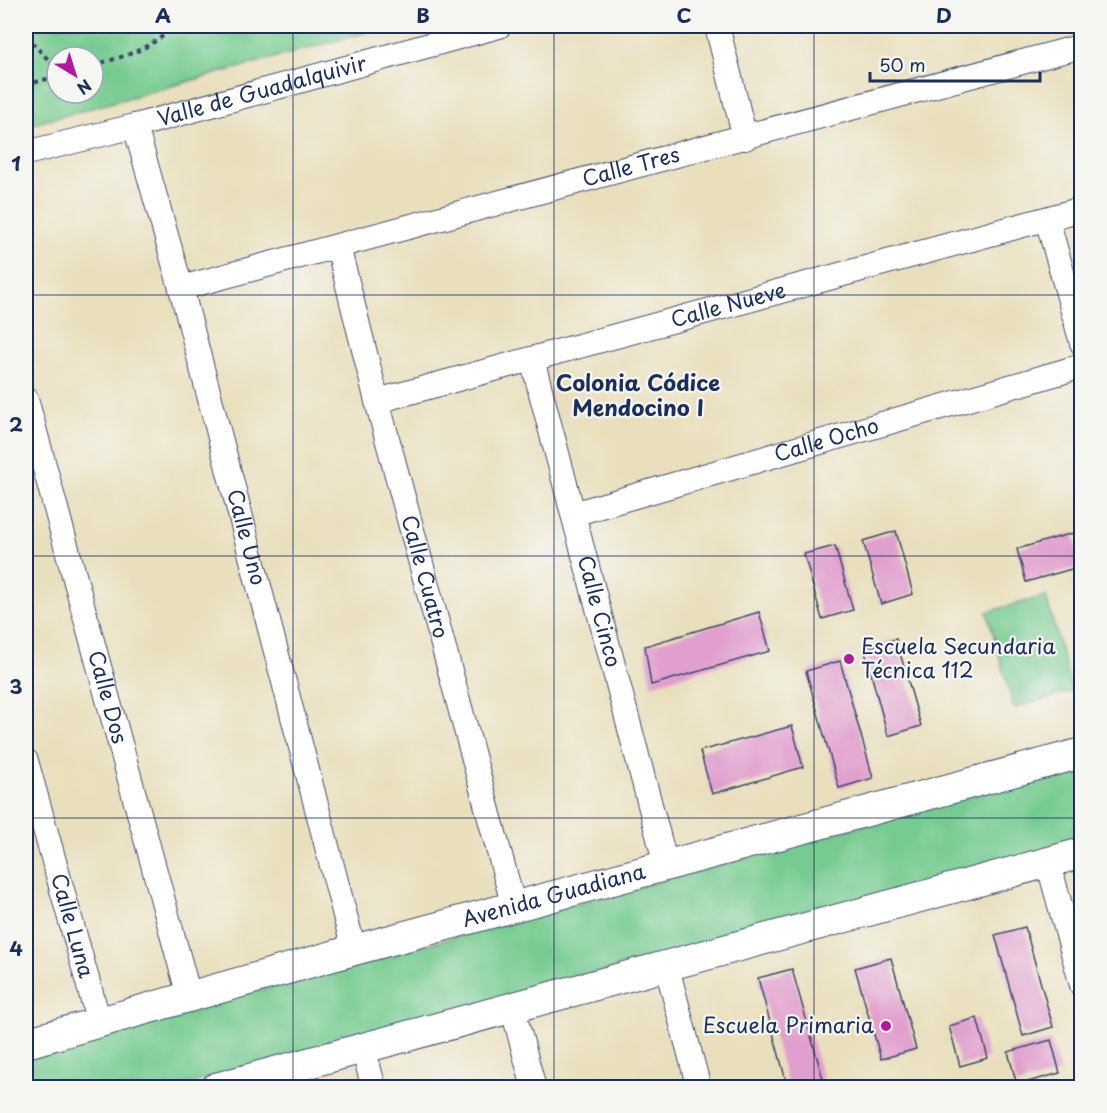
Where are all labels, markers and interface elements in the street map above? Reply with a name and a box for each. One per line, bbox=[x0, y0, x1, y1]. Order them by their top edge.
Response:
text: A bbox=[155, 0, 171, 30]
text: B bbox=[416, 0, 430, 30]
text: C bbox=[676, 0, 692, 30]
text: D bbox=[936, 0, 952, 30]
north arrow bbox=[45, 45, 105, 105]
street label: Valle de Guadalquivir bbox=[153, 45, 370, 133]
scale bar bbox=[870, 45, 1040, 83]
text: 50 m bbox=[879, 51, 926, 78]
text: N bbox=[72, 74, 97, 101]
street label: Calle Tres bbox=[578, 137, 683, 194]
text: 1 bbox=[11, 148, 21, 178]
street label: Calle Nueve bbox=[667, 272, 789, 334]
district label: Colonia Códice Mendocino I bbox=[556, 365, 720, 423]
street label: Calle Ocho bbox=[770, 408, 882, 469]
text: 2 bbox=[9, 409, 23, 439]
street label: Calle Uno bbox=[220, 485, 276, 588]
street label: Calle Cuatro bbox=[395, 511, 459, 642]
street label: Calle Cinco bbox=[571, 551, 631, 670]
place label: Escuela Secundaria Técnica 112 bbox=[861, 629, 1057, 685]
street label: Calle Dos bbox=[81, 646, 137, 747]
marker: Escuela Secundaria Técnica 112 bbox=[842, 652, 856, 666]
text: 3 bbox=[9, 671, 23, 701]
street label: Avenida Guadiana bbox=[458, 854, 648, 934]
street label: Calle Luna bbox=[44, 869, 104, 981]
text: 4 bbox=[9, 933, 23, 963]
place label: Escuela Primaria bbox=[703, 1008, 875, 1040]
marker: Escuela Primaria bbox=[879, 1019, 893, 1033]

